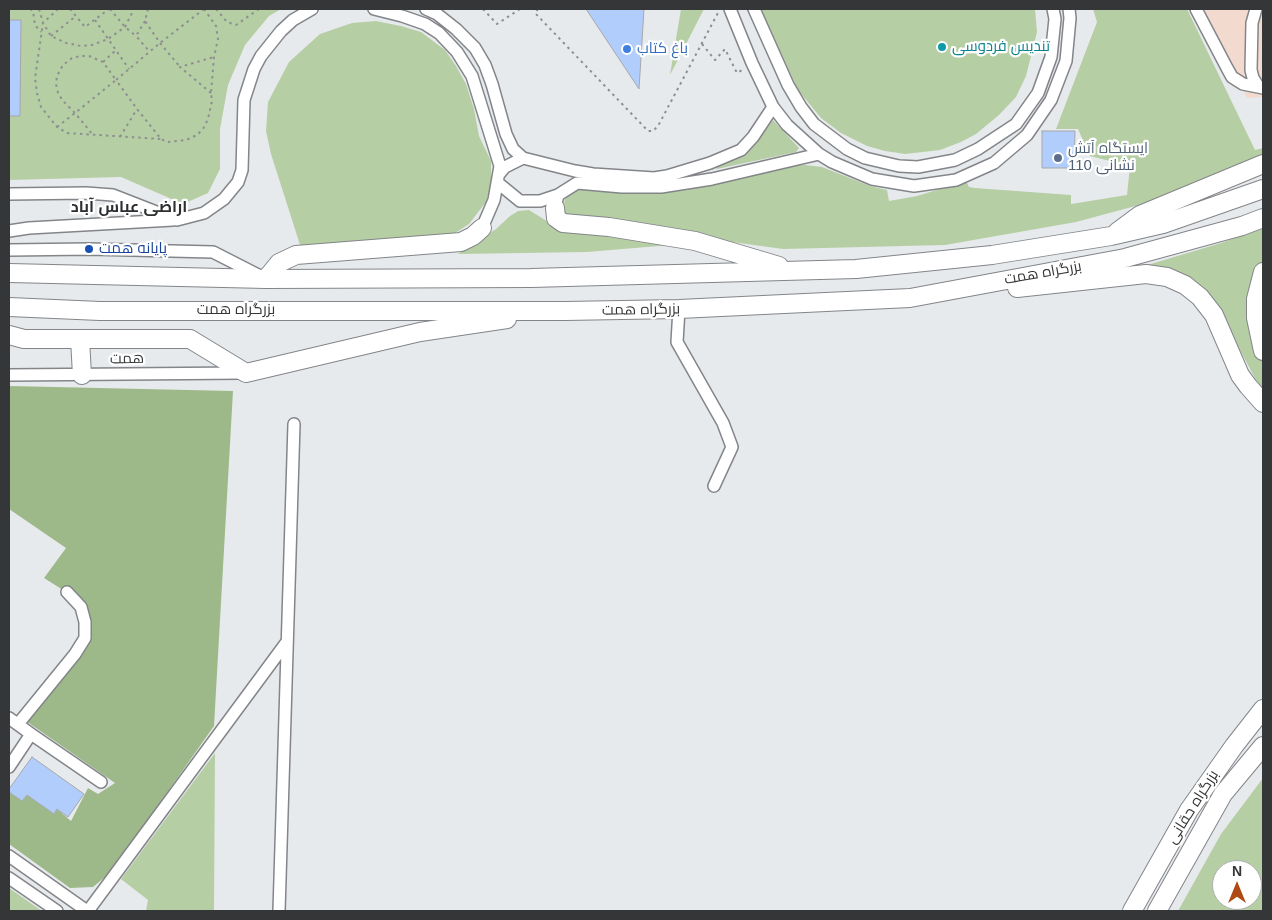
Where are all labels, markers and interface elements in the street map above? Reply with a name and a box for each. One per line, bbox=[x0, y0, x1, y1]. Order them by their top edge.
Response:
place label: تندیس فردوسی bbox=[952, 38, 1050, 56]
place label: باغ کتاب bbox=[637, 40, 688, 58]
marker: تندیس فردوسی bbox=[936, 41, 948, 53]
marker: باغ کتاب bbox=[621, 43, 633, 55]
place label: ایستگاه آتش نشانی 110 bbox=[1068, 140, 1148, 175]
marker: ایستگاه آتش نشانی 110 bbox=[1052, 152, 1064, 164]
district label: اراضی عباس آباد bbox=[71, 198, 187, 218]
place label: پایانه همت bbox=[99, 240, 167, 258]
marker: پایانه همت bbox=[83, 243, 95, 255]
street label: بزرگراه همت bbox=[1003, 257, 1083, 289]
street label: بزرگراه همت bbox=[602, 300, 680, 320]
street label: بزرگراه همت bbox=[197, 301, 275, 319]
street label: همت bbox=[110, 350, 144, 368]
street label: بزرگراه حقانی bbox=[1163, 767, 1223, 847]
north arrow bbox=[1212, 860, 1262, 910]
text: N bbox=[1232, 863, 1242, 879]

